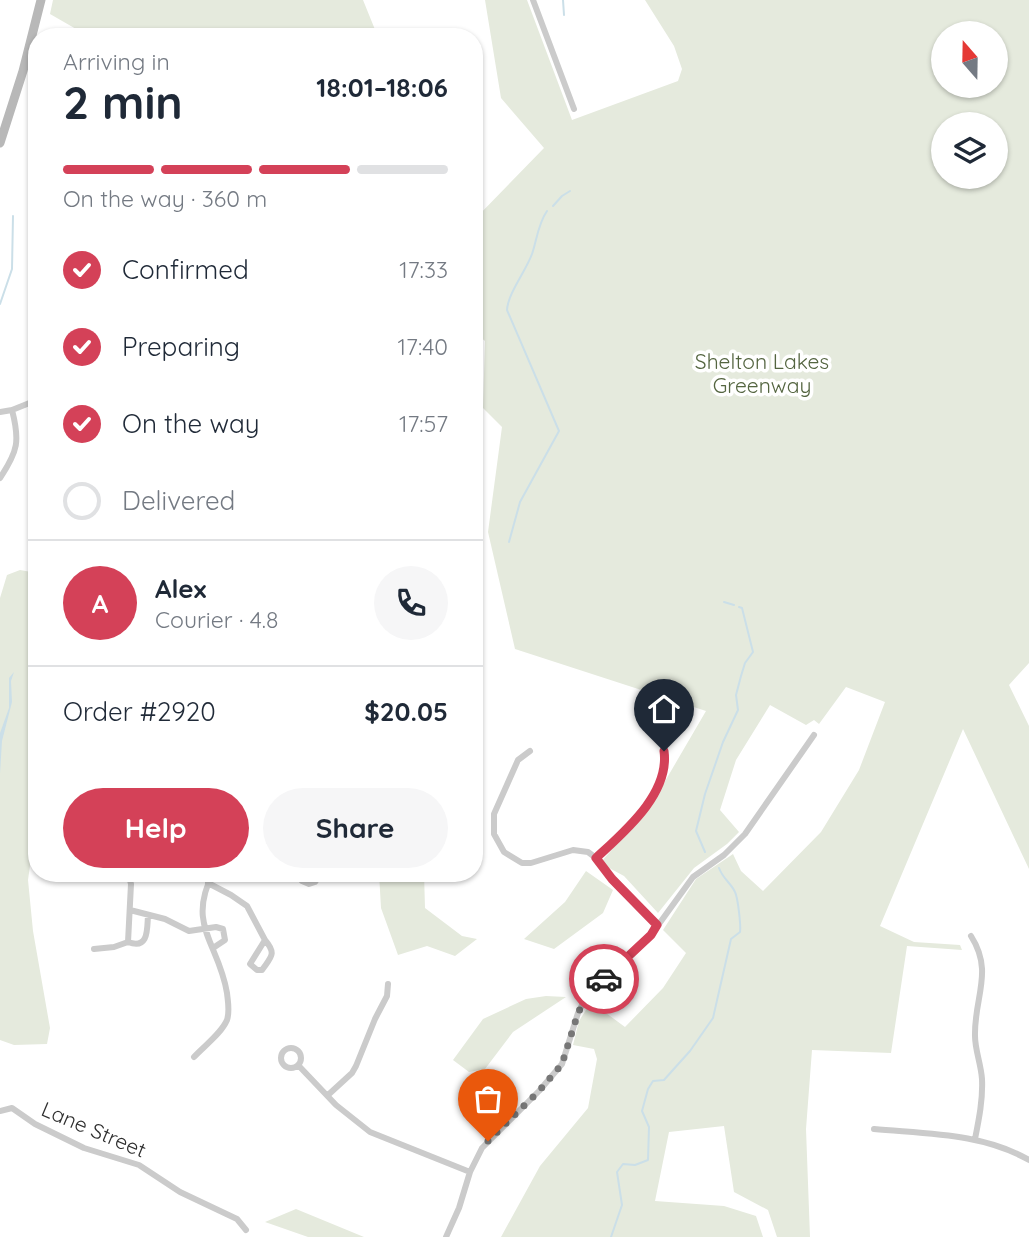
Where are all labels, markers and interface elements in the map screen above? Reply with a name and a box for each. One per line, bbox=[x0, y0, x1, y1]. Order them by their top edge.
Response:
north arrow bbox=[931, 21, 1008, 98]
map controls bbox=[931, 21, 1008, 189]
text: Arriving in bbox=[63, 47, 170, 76]
text: 18:01–18:06 bbox=[316, 71, 448, 104]
text: 2 min bbox=[63, 73, 183, 131]
button: layers bbox=[931, 112, 1008, 189]
text: On the way · 360 m bbox=[63, 184, 267, 213]
icon: check bbox=[63, 251, 101, 289]
text: Confirmed bbox=[122, 253, 249, 286]
text: 17:33 bbox=[399, 255, 448, 284]
icon: check bbox=[63, 328, 101, 366]
text: Preparing bbox=[122, 330, 240, 363]
text: 17:40 bbox=[398, 332, 448, 361]
park label: Shelton Lakes Greenway bbox=[695, 348, 829, 398]
icon: check bbox=[63, 405, 101, 443]
text: On the way bbox=[122, 407, 260, 440]
text: 17:57 bbox=[399, 409, 448, 438]
text: Delivered bbox=[122, 484, 235, 517]
button: phone bbox=[374, 566, 448, 640]
text: Alex bbox=[155, 572, 206, 605]
text: A bbox=[92, 587, 108, 620]
text: Courier · 4.8 bbox=[155, 605, 278, 634]
pin bbox=[634, 679, 694, 751]
icon: home bbox=[645, 690, 683, 728]
text: Order #2920 bbox=[63, 695, 216, 728]
text: $20.05 bbox=[364, 695, 448, 728]
button: Help bbox=[63, 788, 249, 868]
button: Share bbox=[263, 788, 448, 868]
courier bbox=[569, 944, 639, 1014]
icon: car bbox=[585, 960, 623, 998]
pin bbox=[458, 1069, 518, 1141]
icon: bag bbox=[469, 1080, 507, 1118]
street label: Lane Street bbox=[38, 1095, 150, 1163]

